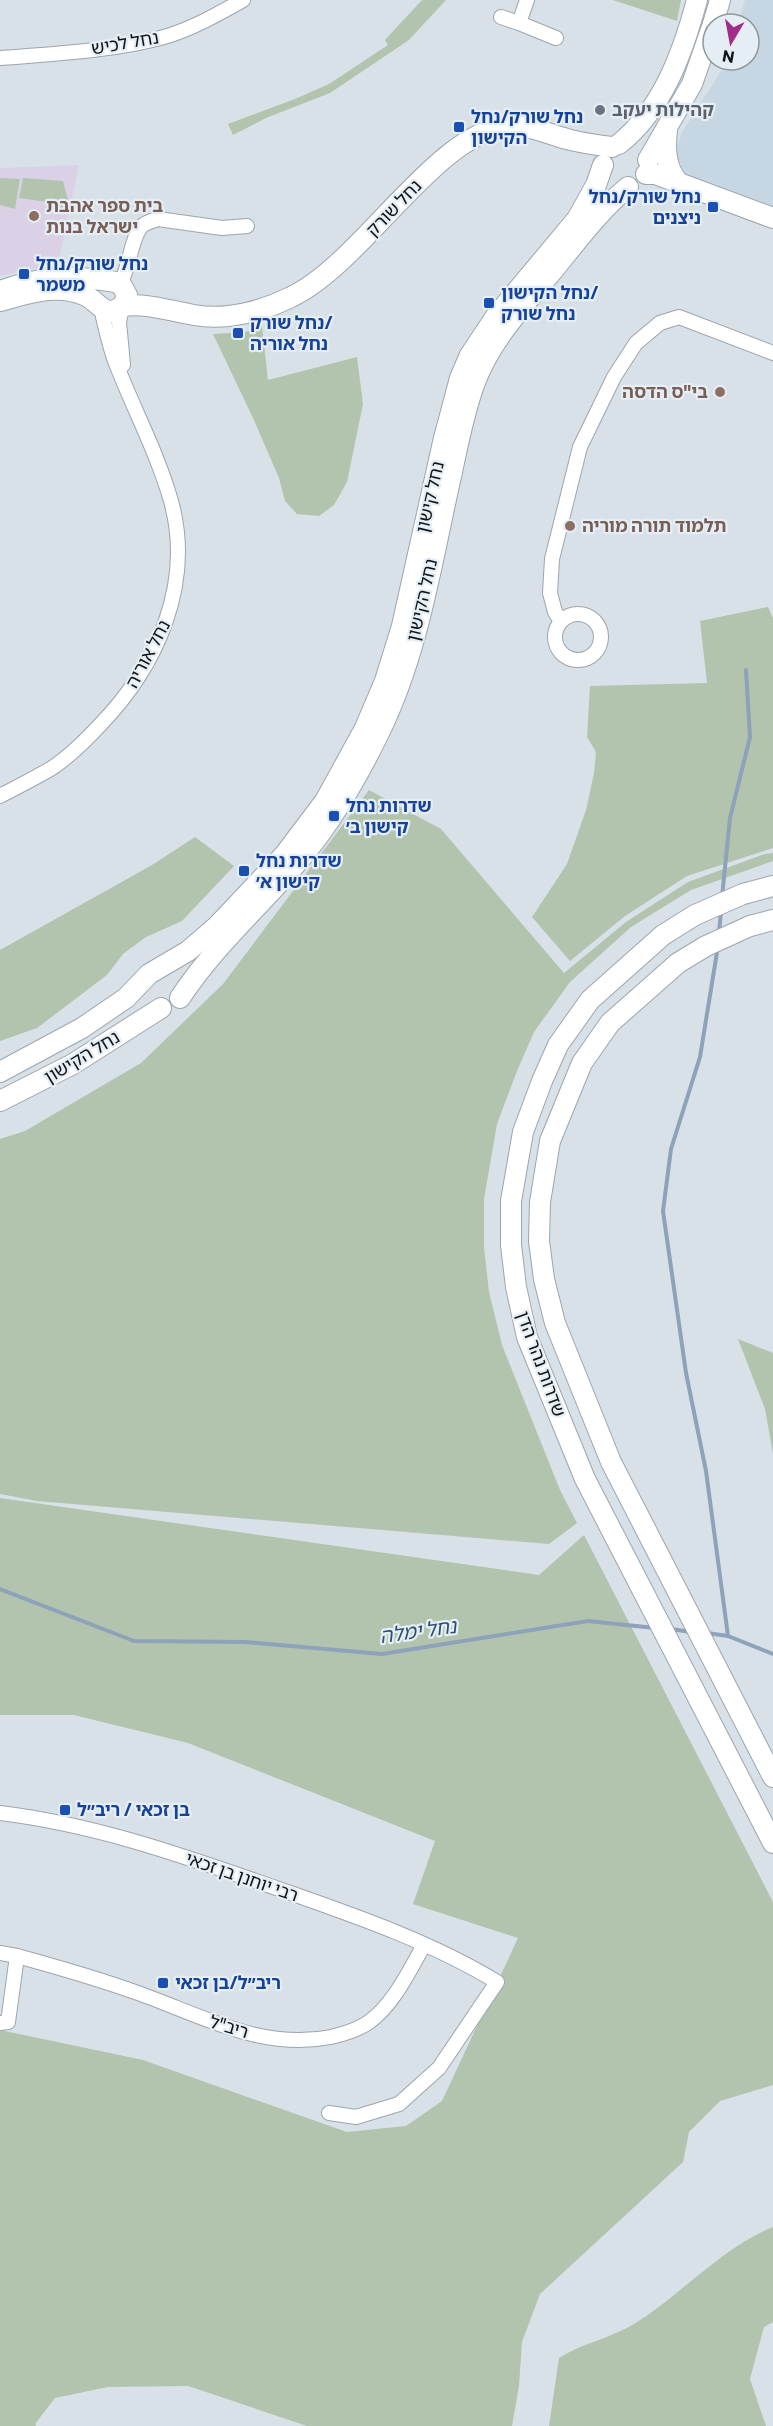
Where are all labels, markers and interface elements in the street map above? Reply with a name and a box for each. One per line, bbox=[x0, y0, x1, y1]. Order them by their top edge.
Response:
north arrow bbox=[701, 12, 761, 72]
street label: נחל לכיש bbox=[89, 25, 160, 59]
text: N bbox=[721, 47, 736, 68]
place label: קהילות יעקב bbox=[612, 98, 714, 120]
marker: קהילות יעקב bbox=[593, 103, 607, 117]
place label: נחל שורק/נחל הקישון bbox=[471, 105, 583, 148]
marker: נחל שורק/נחל הקישון bbox=[452, 120, 466, 134]
street label: נחל שורק bbox=[361, 174, 426, 240]
place label: נחל שורק/נחל ניצנים bbox=[589, 185, 701, 228]
place label: בית ספר אהבת ישראל בנות bbox=[46, 194, 163, 237]
marker: נחל שורק/נחל ניצנים bbox=[706, 200, 720, 214]
marker: בית ספר אהבת ישראל בנות bbox=[27, 209, 41, 223]
place label: נחל שורק/נחל משמר bbox=[36, 252, 148, 295]
marker: נחל שורק/נחל משמר bbox=[17, 267, 31, 281]
place label: נחל הקישון/ נחל שורק bbox=[501, 281, 599, 324]
marker: נחל הקישון/ נחל שורק bbox=[482, 296, 496, 310]
place label: נחל שורק/ נחל אוריה bbox=[250, 311, 333, 354]
marker: נחל שורק/ נחל אוריה bbox=[231, 326, 245, 340]
place label: בי"ס הדסה bbox=[622, 380, 708, 402]
marker: בי"ס הדסה bbox=[713, 385, 727, 399]
street label: נחל קישון bbox=[410, 459, 448, 535]
place label: תלמוד תורה מוריה bbox=[582, 514, 727, 536]
marker: תלמוד תורה מוריה bbox=[563, 519, 577, 533]
street label: נחל הקישון bbox=[401, 556, 441, 643]
street label: נחל אוריה bbox=[120, 616, 174, 691]
place label: שדרות נחל קישון ב׳ bbox=[346, 794, 432, 837]
marker: שדרות נחל קישון ב׳ bbox=[327, 809, 341, 823]
place label: שדרות נחל קישון א׳ bbox=[256, 849, 342, 892]
marker: שדרות נחל קישון א׳ bbox=[237, 864, 251, 878]
street label: נחל הקישון bbox=[40, 1025, 123, 1087]
street label: שדרות נהר הדן bbox=[513, 1308, 571, 1419]
water label: נחל ימלה bbox=[378, 1613, 459, 1647]
place label: בן זכאי / ריב״ל bbox=[77, 1798, 190, 1820]
marker: בן זכאי / ריב״ל bbox=[58, 1803, 72, 1817]
street label: רבי יוחנן בן זכאי bbox=[183, 1846, 302, 1906]
place label: ריב״ל/בן זכאי bbox=[175, 1971, 281, 1993]
marker: ריב״ל/בן זכאי bbox=[156, 1976, 170, 1990]
street label: ריב"ל bbox=[207, 2010, 252, 2042]

